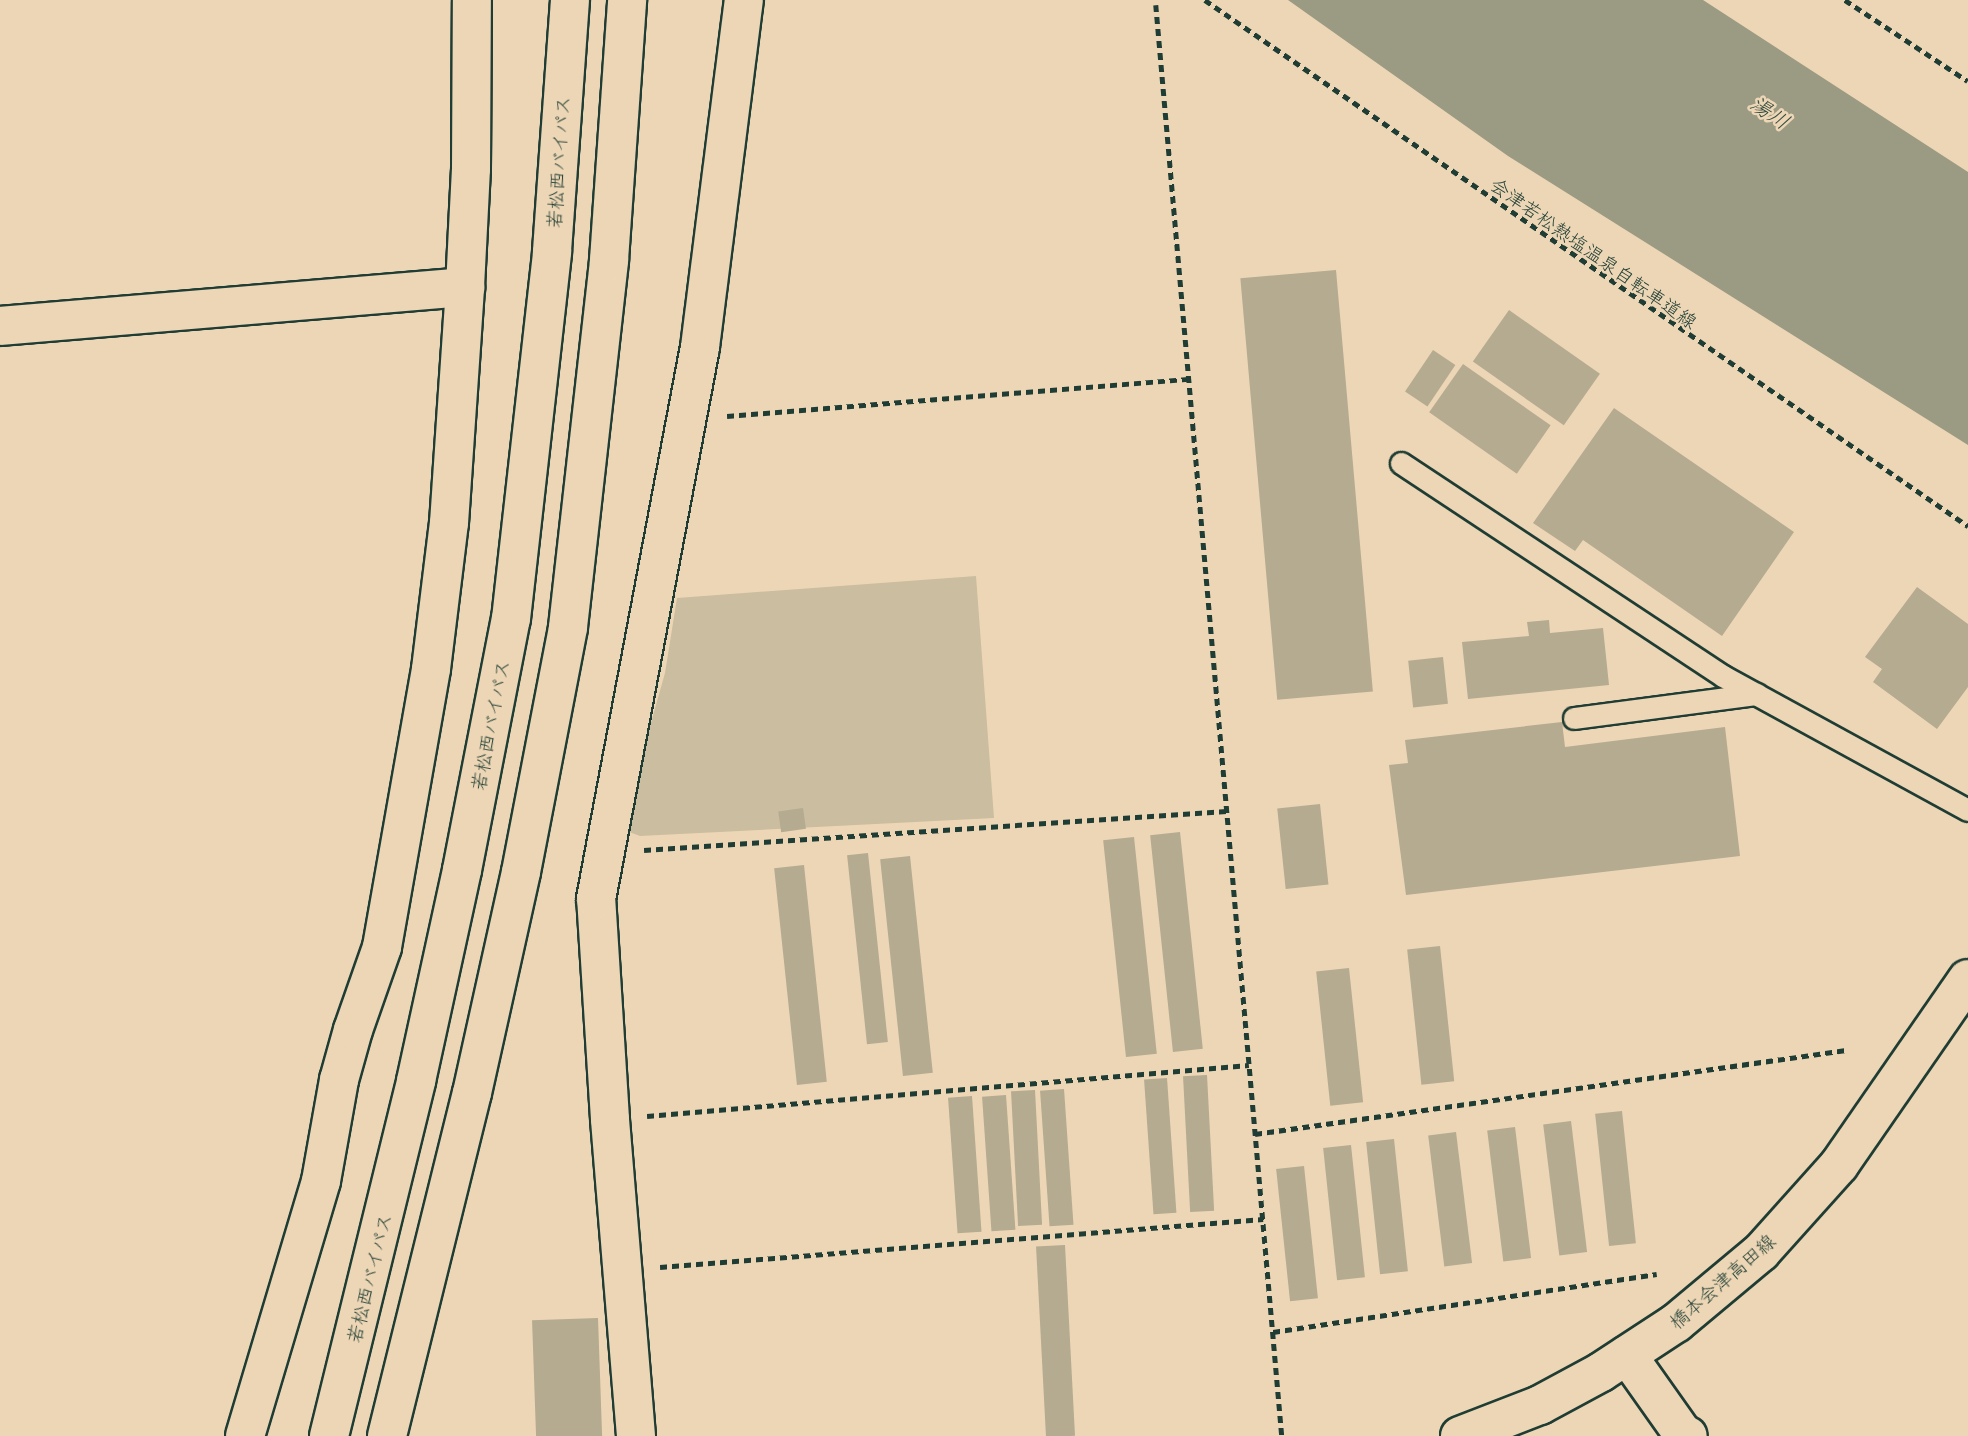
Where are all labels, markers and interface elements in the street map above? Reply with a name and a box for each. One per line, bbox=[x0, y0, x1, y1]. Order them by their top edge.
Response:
water label: 湯川 bbox=[1747, 89, 1795, 133]
street label: 若松西バイパス bbox=[542, 95, 574, 229]
street label: 会津若松熱塩温泉自転車道線 bbox=[1486, 173, 1702, 333]
street label: 若松西バイパス bbox=[466, 658, 514, 792]
street label: 若松西バイパス bbox=[342, 1211, 396, 1345]
street label: 橋本会津高田線 bbox=[1664, 1229, 1780, 1333]

